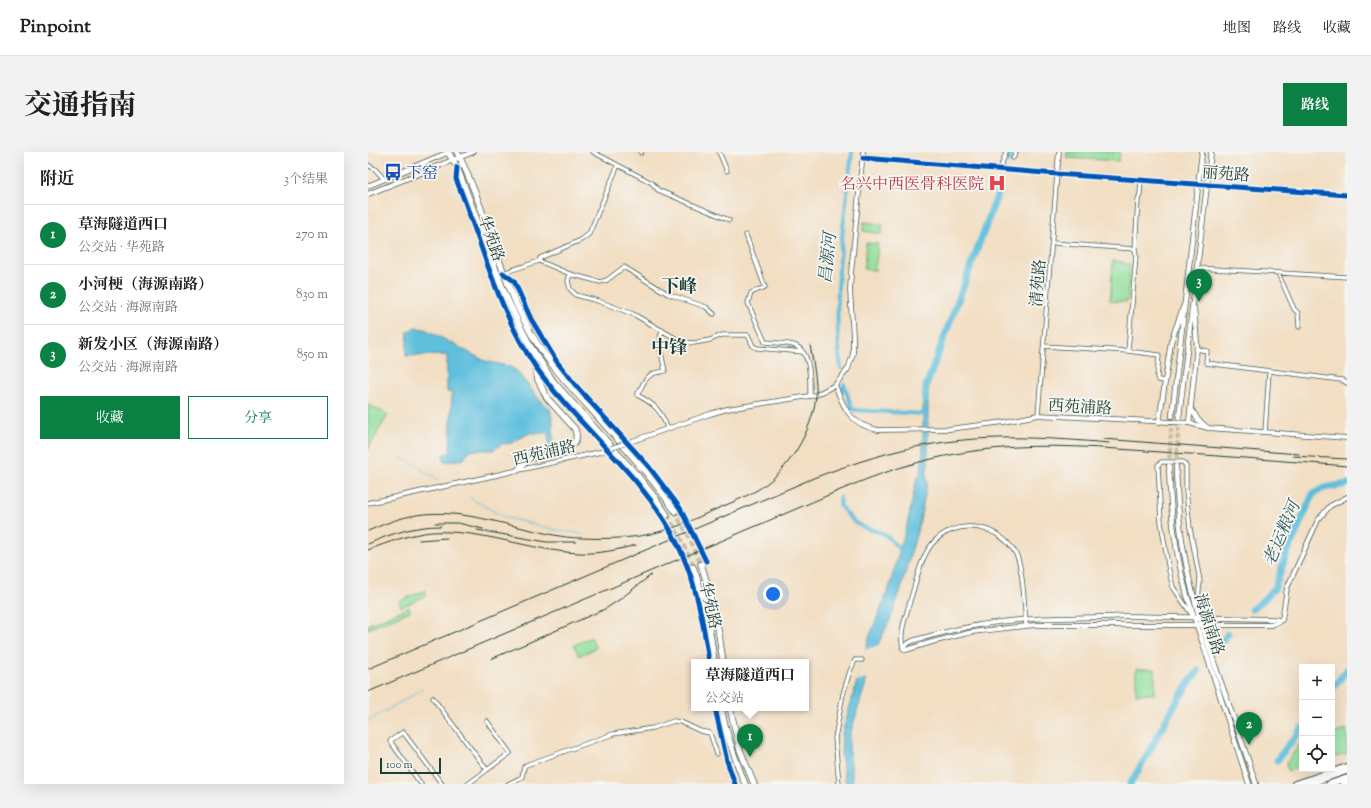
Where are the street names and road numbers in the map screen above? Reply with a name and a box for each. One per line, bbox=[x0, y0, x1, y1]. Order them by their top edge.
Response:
street label: 丽苑路 bbox=[1201, 162, 1251, 189]
street label: 华苑路 bbox=[471, 212, 509, 265]
street label: 清苑路 bbox=[1026, 258, 1053, 308]
street label: 西苑浦路 bbox=[1047, 395, 1112, 422]
street label: 西苑浦路 bbox=[511, 436, 578, 473]
street label: 华苑路 bbox=[692, 580, 725, 632]
street label: 海源南路 bbox=[1187, 591, 1228, 659]

